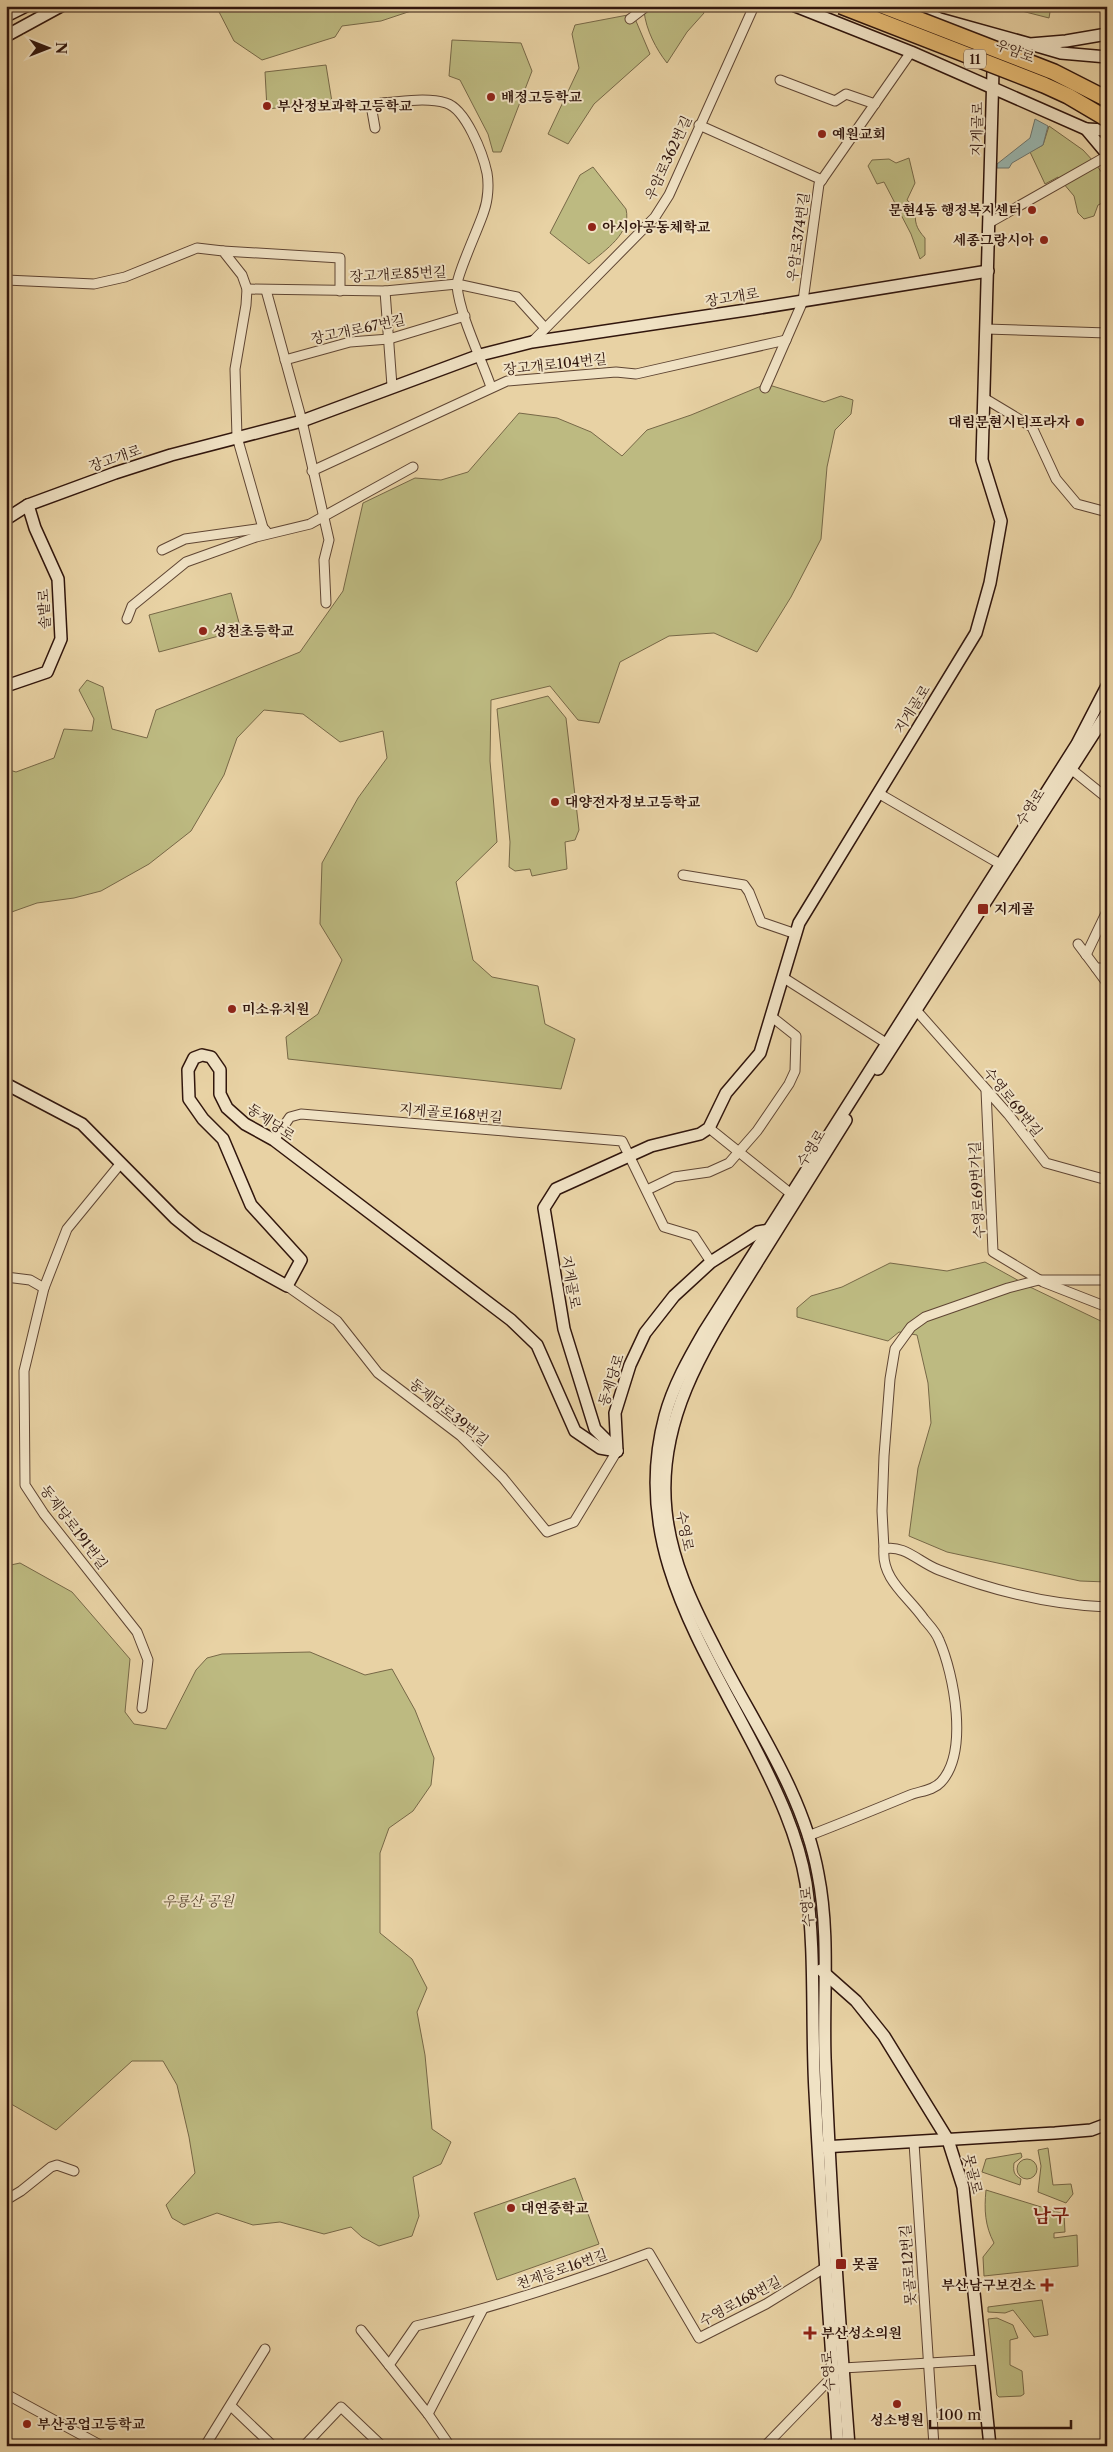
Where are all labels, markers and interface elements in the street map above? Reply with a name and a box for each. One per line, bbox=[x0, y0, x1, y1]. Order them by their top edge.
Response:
north arrow bbox=[22, 22, 72, 72]
street label: 우암로 bbox=[993, 35, 1038, 67]
text: N bbox=[52, 42, 70, 54]
road number: 11 bbox=[964, 50, 986, 68]
place label: 배정고등학교 bbox=[501, 88, 583, 106]
marker: 배정고등학교 bbox=[485, 91, 497, 103]
place label: 부산정보과학고등학교 bbox=[277, 97, 413, 115]
marker: 부산정보과학고등학교 bbox=[261, 100, 273, 112]
street label: 지게골로 bbox=[968, 101, 986, 156]
street label: 우암로362번길 bbox=[640, 113, 696, 203]
place label: 예원교회 bbox=[832, 125, 886, 143]
marker: 예원교회 bbox=[816, 128, 828, 140]
street label: 우암로374번길 bbox=[783, 191, 813, 283]
place label: 문현4동 행정복지센터 bbox=[888, 201, 1022, 219]
marker: 문현4동 행정복지센터 bbox=[1026, 204, 1038, 216]
place label: 아시아공동체학교 bbox=[602, 218, 711, 236]
marker: 아시아공동체학교 bbox=[586, 221, 598, 233]
place label: 세종그랑시아 bbox=[953, 231, 1034, 249]
marker: 세종그랑시아 bbox=[1038, 234, 1050, 246]
street label: 장고개로85번길 bbox=[349, 262, 447, 286]
street label: 장고개로 bbox=[704, 284, 761, 310]
street label: 장고개로67번길 bbox=[309, 310, 407, 348]
street label: 장고개로104번길 bbox=[502, 350, 608, 378]
place label: 대림문현시티프라자 bbox=[948, 413, 1070, 431]
marker: 대림문현시티프라자 bbox=[1074, 416, 1086, 428]
street label: 장고개로 bbox=[86, 441, 144, 475]
street label: 솔밭로 bbox=[34, 588, 54, 630]
place label: 성천초등학교 bbox=[213, 622, 295, 640]
marker: 성천초등학교 bbox=[197, 625, 209, 637]
street label: 지게골로 bbox=[890, 681, 934, 737]
street label: 수영로 bbox=[1011, 785, 1049, 829]
place label: 대양전자정보고등학교 bbox=[565, 793, 701, 811]
marker: 대양전자정보고등학교 bbox=[549, 796, 561, 808]
place label: 지게골 bbox=[994, 900, 1035, 918]
marker: 지게골 bbox=[976, 902, 990, 916]
place label: 미소유치원 bbox=[242, 1000, 310, 1018]
marker: 미소유치원 bbox=[226, 1003, 238, 1015]
street label: 수영로69번길 bbox=[980, 1064, 1046, 1140]
street label: 동제당로 bbox=[244, 1099, 299, 1145]
street label: 지게골로168번길 bbox=[399, 1100, 503, 1126]
street label: 수영로 bbox=[793, 1126, 830, 1170]
street label: 수영로69번가길 bbox=[965, 1141, 989, 1239]
street label: 지게골로 bbox=[557, 1254, 585, 1311]
street label: 동제당로 bbox=[594, 1351, 628, 1409]
street label: 동제당로39번길 bbox=[406, 1374, 492, 1450]
street label: 동제당로191번길 bbox=[36, 1481, 112, 1573]
street label: 수영로 bbox=[672, 1509, 698, 1553]
street label: 수영로 bbox=[796, 1886, 818, 1928]
park label: 우룡산 공원 bbox=[162, 1892, 235, 1910]
street label: 못골로 bbox=[959, 2152, 987, 2196]
place label: 대연중학교 bbox=[521, 2199, 589, 2217]
marker: 대연중학교 bbox=[505, 2202, 517, 2214]
district label: 남구 bbox=[1033, 2204, 1069, 2227]
street label: 못골로12번길 bbox=[896, 2224, 920, 2306]
street label: 천제등로16번길 bbox=[514, 2245, 610, 2293]
place label: 못골 bbox=[852, 2255, 880, 2273]
marker: 못골 bbox=[834, 2257, 848, 2271]
street label: 수영로168번길 bbox=[696, 2272, 784, 2330]
place label: 부산남구보건소 bbox=[941, 2276, 1036, 2294]
marker: 부산남구보건소 bbox=[1040, 2278, 1054, 2292]
place label: 부산성소의원 bbox=[821, 2324, 902, 2342]
marker: 부산성소의원 bbox=[803, 2326, 817, 2340]
street label: 수영로 bbox=[818, 2350, 838, 2392]
scale bar bbox=[930, 2397, 1072, 2429]
marker: 성소병원 bbox=[891, 2398, 903, 2410]
text: 100 m bbox=[938, 2405, 981, 2424]
place label: 성소병원 bbox=[870, 2411, 924, 2429]
place label: 부산공업고등학교 bbox=[37, 2415, 146, 2433]
marker: 부산공업고등학교 bbox=[21, 2418, 33, 2430]

